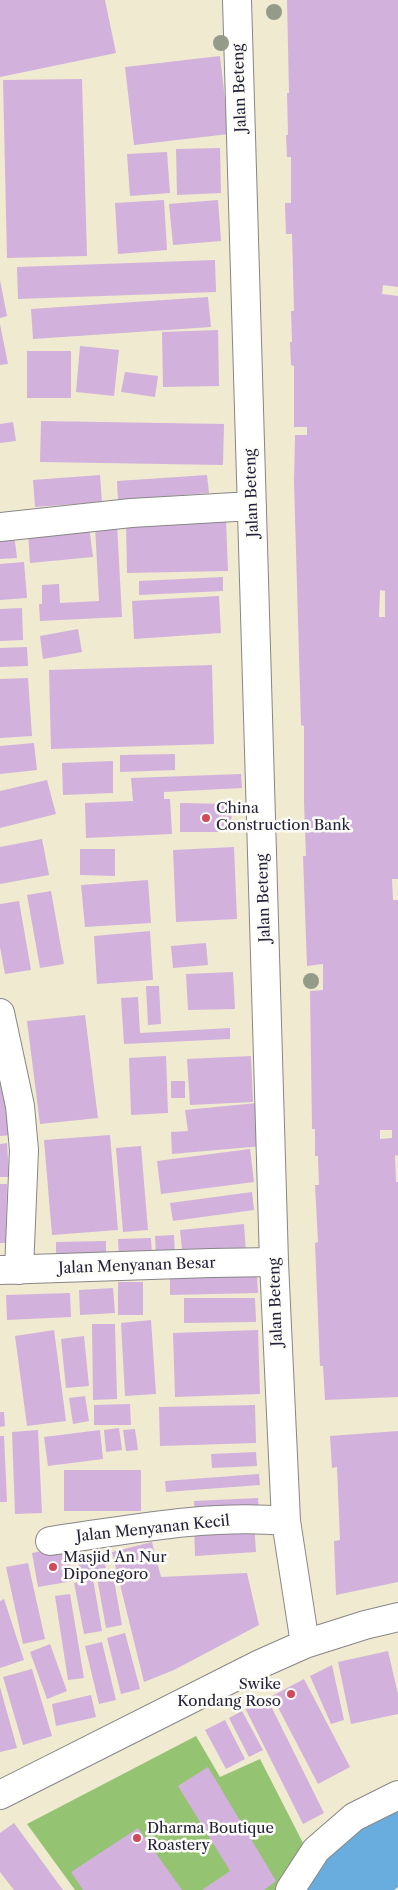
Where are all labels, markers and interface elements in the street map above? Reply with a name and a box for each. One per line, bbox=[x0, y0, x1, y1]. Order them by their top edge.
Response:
street label: Jalan Beteng bbox=[229, 43, 251, 133]
street label: Jalan Beteng bbox=[241, 448, 263, 538]
place label: China Construction Bank bbox=[216, 800, 350, 835]
marker: China Construction Bank bbox=[200, 812, 212, 824]
street label: Jalan Beteng bbox=[253, 853, 275, 943]
street label: Jalan Menyanan Besar bbox=[58, 1254, 216, 1278]
street label: Jalan Beteng bbox=[265, 1257, 287, 1347]
street label: Jalan Menyanan Kecil bbox=[75, 1512, 231, 1546]
place label: Masjid An Nur Diponegoro bbox=[63, 1549, 167, 1584]
marker: Masjid An Nur Diponegoro bbox=[47, 1561, 59, 1573]
place label: Swike Kondang Roso bbox=[177, 1676, 281, 1711]
marker: Swike Kondang Roso bbox=[285, 1688, 297, 1700]
place label: Dharma Boutique Roastery bbox=[147, 1820, 274, 1855]
marker: Dharma Boutique Roastery bbox=[131, 1832, 143, 1844]

